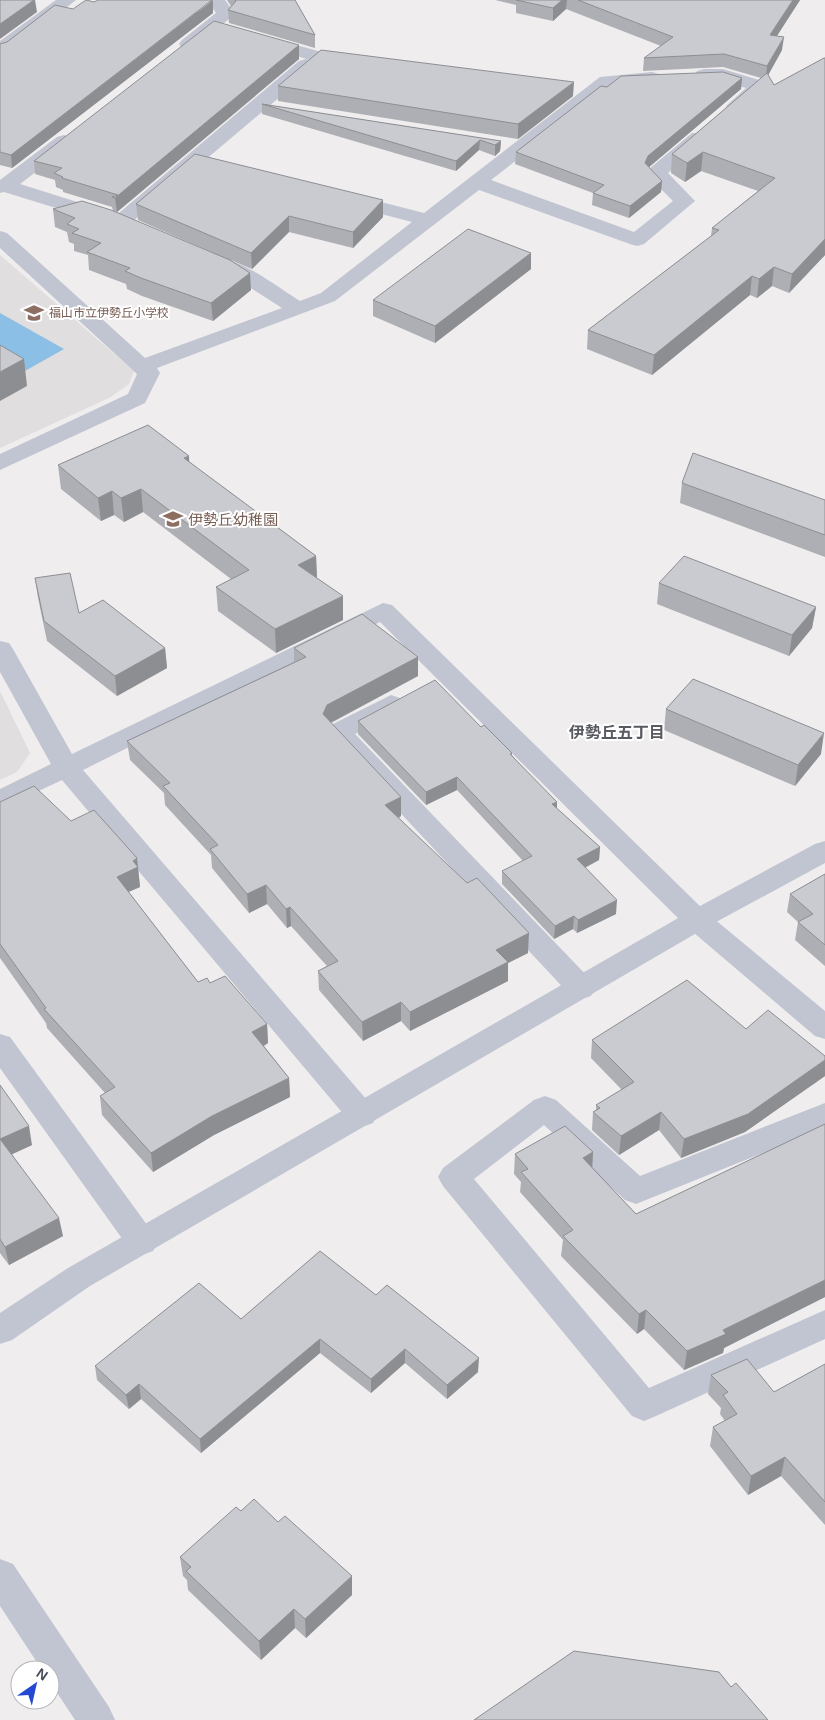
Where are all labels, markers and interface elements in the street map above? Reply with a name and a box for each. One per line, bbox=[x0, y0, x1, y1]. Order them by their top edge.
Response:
school or university icon: 福山市立伊勢丘小学校 bbox=[23, 302, 45, 324]
place label: 福山市立伊勢丘小学校 bbox=[49, 306, 169, 320]
school or university icon: 伊勢丘幼稚園 bbox=[162, 508, 184, 530]
place label: 伊勢丘幼稚園 bbox=[188, 511, 278, 528]
district label: 伊勢丘五丁目 bbox=[568, 724, 665, 741]
north arrow bbox=[10, 1660, 60, 1710]
text: N bbox=[34, 1665, 51, 1684]

